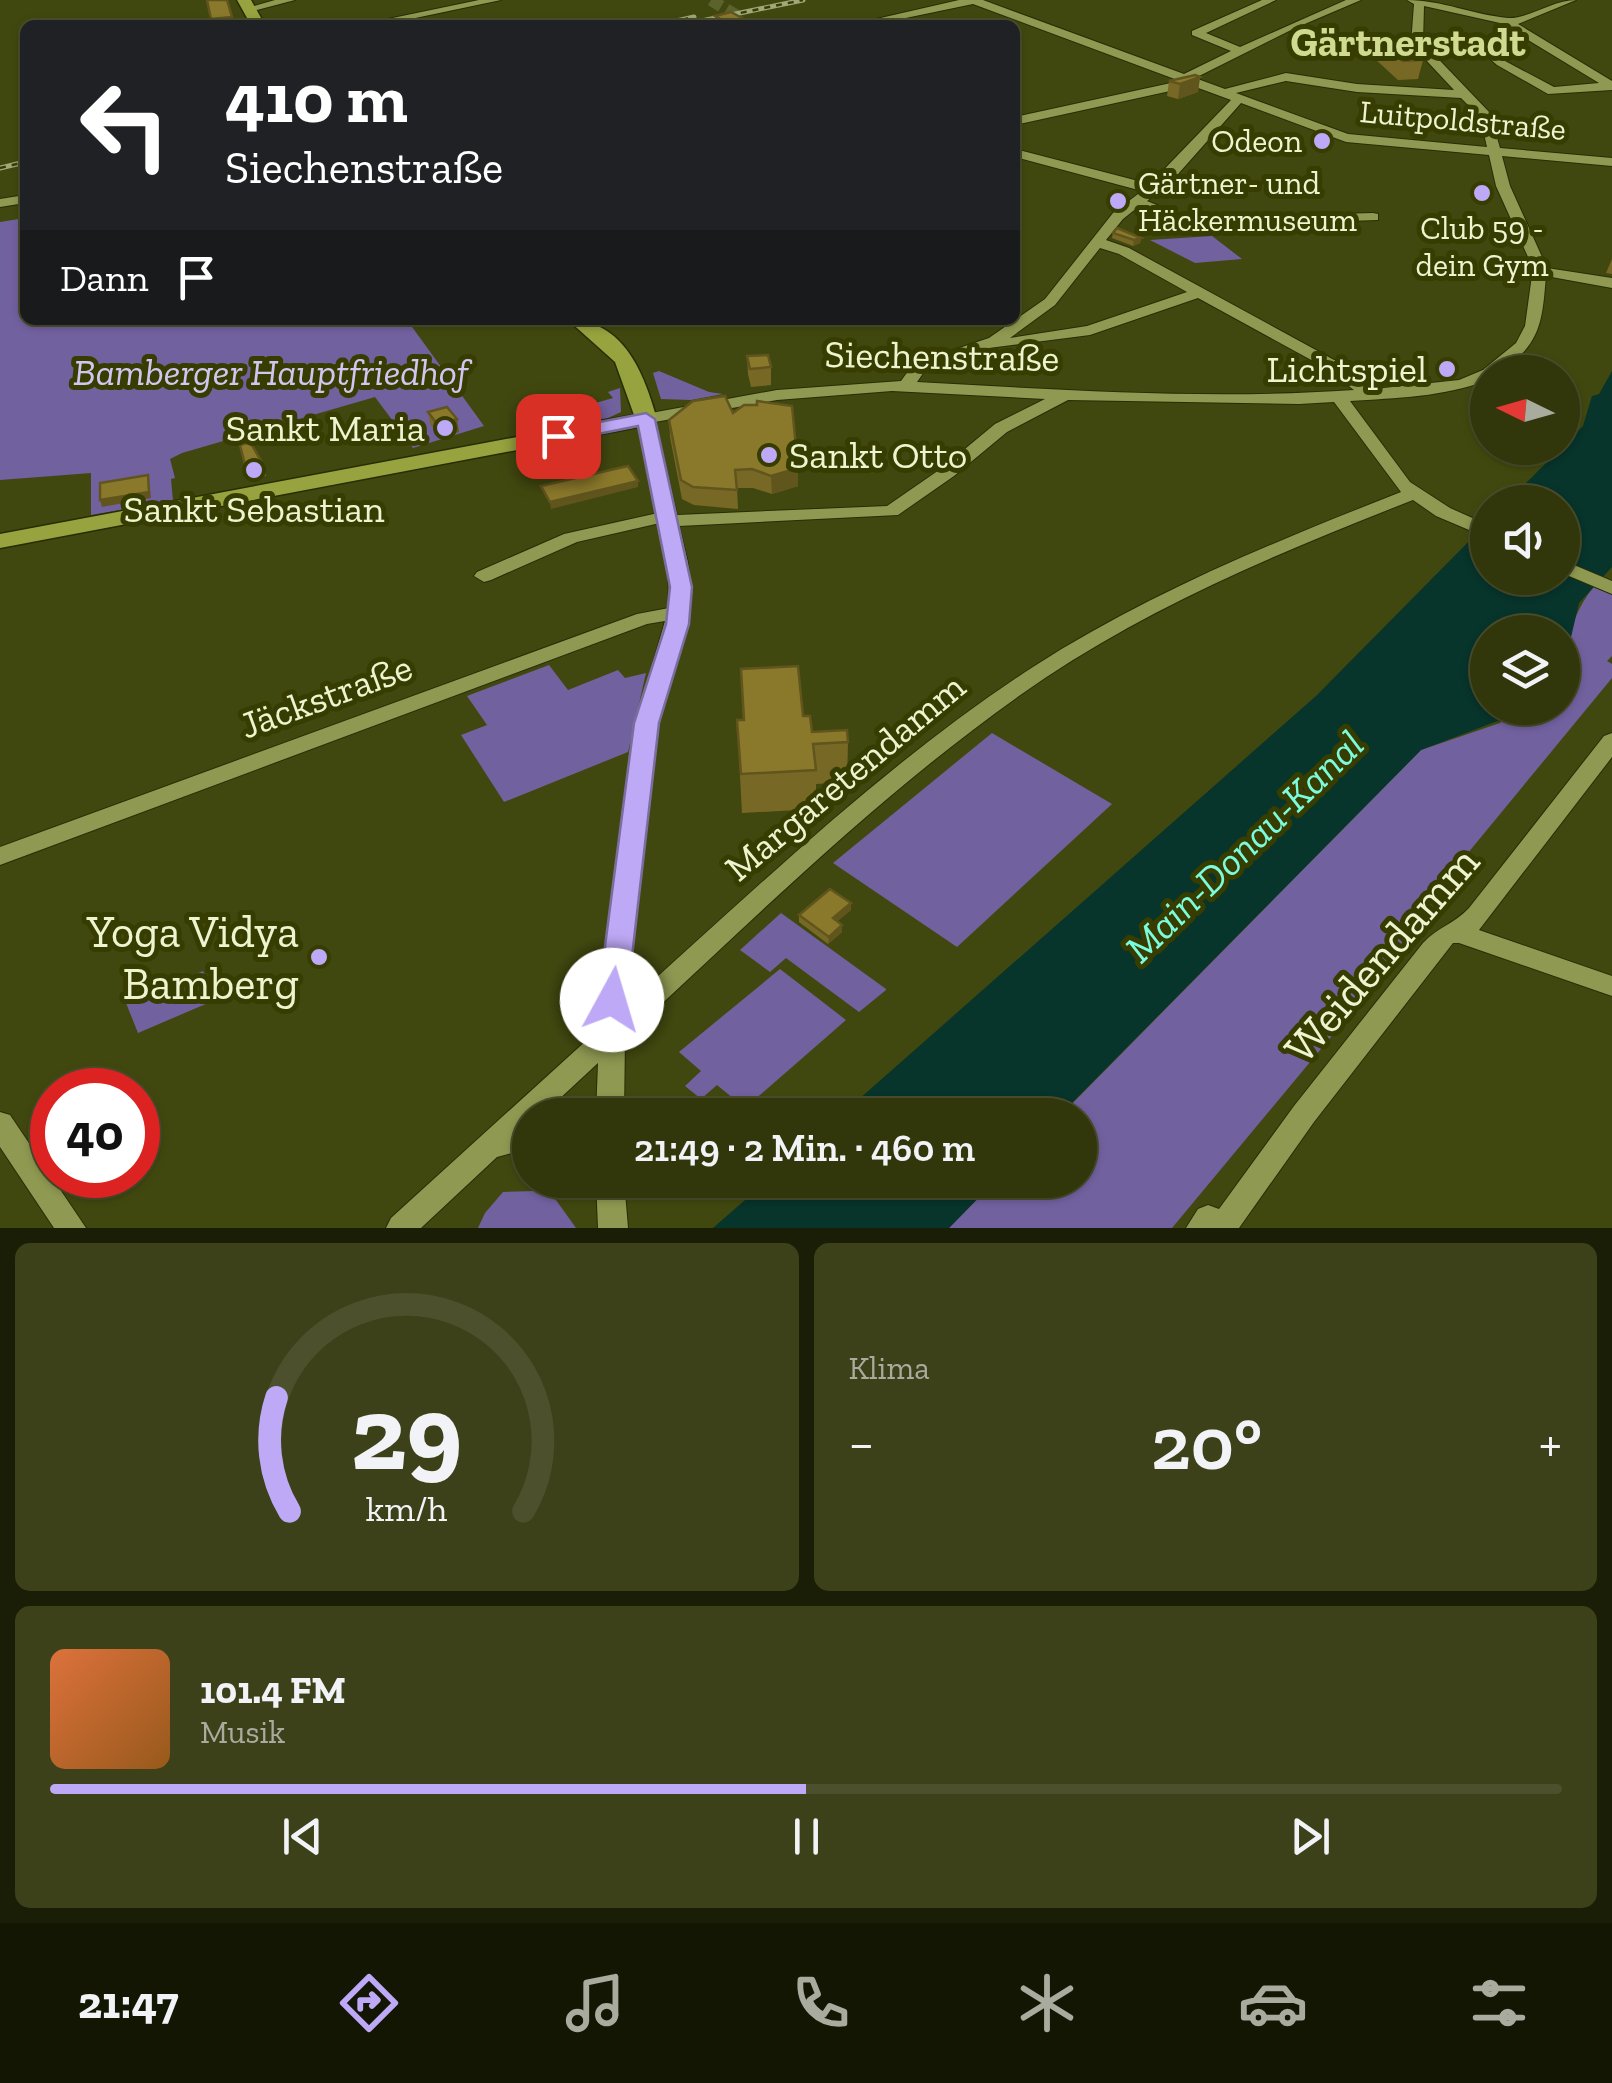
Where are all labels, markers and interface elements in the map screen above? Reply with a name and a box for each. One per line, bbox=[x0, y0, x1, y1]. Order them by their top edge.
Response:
district label: Gärtnerstadt bbox=[1291, 18, 1527, 66]
text: 410 m bbox=[225, 56, 408, 140]
icon: left bbox=[60, 60, 190, 190]
street label: Luitpoldstraße bbox=[1358, 92, 1568, 148]
place label: Odeon bbox=[1211, 122, 1303, 160]
marker: Odeon bbox=[1311, 130, 1333, 152]
text: Siechenstraße bbox=[225, 141, 503, 195]
place label: Gärtner- und Häckermuseum bbox=[1138, 164, 1357, 239]
marker: Club 59 - dein Gym bbox=[1471, 182, 1493, 204]
marker: Gärtner- und Häckermuseum bbox=[1107, 190, 1129, 212]
place label: Club 59 - dein Gym bbox=[1415, 209, 1549, 284]
icon: arrive bbox=[169, 250, 224, 305]
text: Dann bbox=[60, 255, 149, 301]
street label: Siechenstraße bbox=[824, 331, 1060, 381]
place label: Lichtspiel bbox=[1267, 346, 1427, 392]
park label: Bamberger Hauptfriedhof bbox=[73, 349, 473, 395]
north arrow bbox=[1470, 355, 1580, 465]
map controls bbox=[1470, 355, 1580, 725]
marker: Lichtspiel bbox=[1436, 358, 1458, 380]
pin bbox=[516, 394, 601, 479]
place label: Sankt Maria bbox=[226, 405, 425, 451]
icon: arrive bbox=[531, 409, 586, 464]
marker: Sankt Maria bbox=[434, 417, 456, 439]
place label: Sankt Otto bbox=[789, 432, 967, 478]
marker: Sankt Otto bbox=[758, 444, 780, 466]
marker: Sankt Sebastian bbox=[243, 459, 265, 481]
button: sound bbox=[1470, 485, 1580, 595]
place label: Sankt Sebastian bbox=[123, 486, 385, 532]
button: layers bbox=[1470, 615, 1580, 725]
street label: Jäckstraße bbox=[234, 644, 418, 748]
street label: Margaretendamm bbox=[716, 663, 974, 891]
water label: Main-Donau-Kanal bbox=[1115, 720, 1373, 972]
street label: Weidendamm bbox=[1273, 835, 1491, 1074]
place label: Yoga Vidya Bamberg bbox=[86, 905, 299, 1011]
marker: Yoga Vidya Bamberg bbox=[308, 946, 330, 968]
position arrow bbox=[560, 948, 664, 1052]
speed limit sign: 40 bbox=[30, 1068, 160, 1198]
text: 21:49 · 2 Min. · 460 m bbox=[634, 1125, 975, 1171]
text: Klima bbox=[849, 1349, 930, 1387]
text: 29 bbox=[351, 1371, 463, 1496]
text: 20° bbox=[1151, 1398, 1262, 1488]
text: − bbox=[849, 1410, 874, 1476]
text: + bbox=[1539, 1410, 1562, 1476]
text: km/h bbox=[366, 1487, 448, 1530]
text: 101.4 FM bbox=[200, 1667, 346, 1713]
text: Musik bbox=[200, 1713, 285, 1751]
icon: previous bbox=[275, 1809, 330, 1864]
icon: pause bbox=[779, 1809, 834, 1864]
icon: next bbox=[1283, 1809, 1338, 1864]
icon: directions bbox=[334, 1968, 404, 2038]
icon: music bbox=[560, 1968, 630, 2038]
icon: phone bbox=[786, 1968, 856, 2038]
icon: climate bbox=[1012, 1968, 1082, 2038]
icon: car bbox=[1238, 1968, 1308, 2038]
icon: filters bbox=[1464, 1968, 1534, 2038]
text: 21:47 bbox=[78, 1976, 178, 2030]

